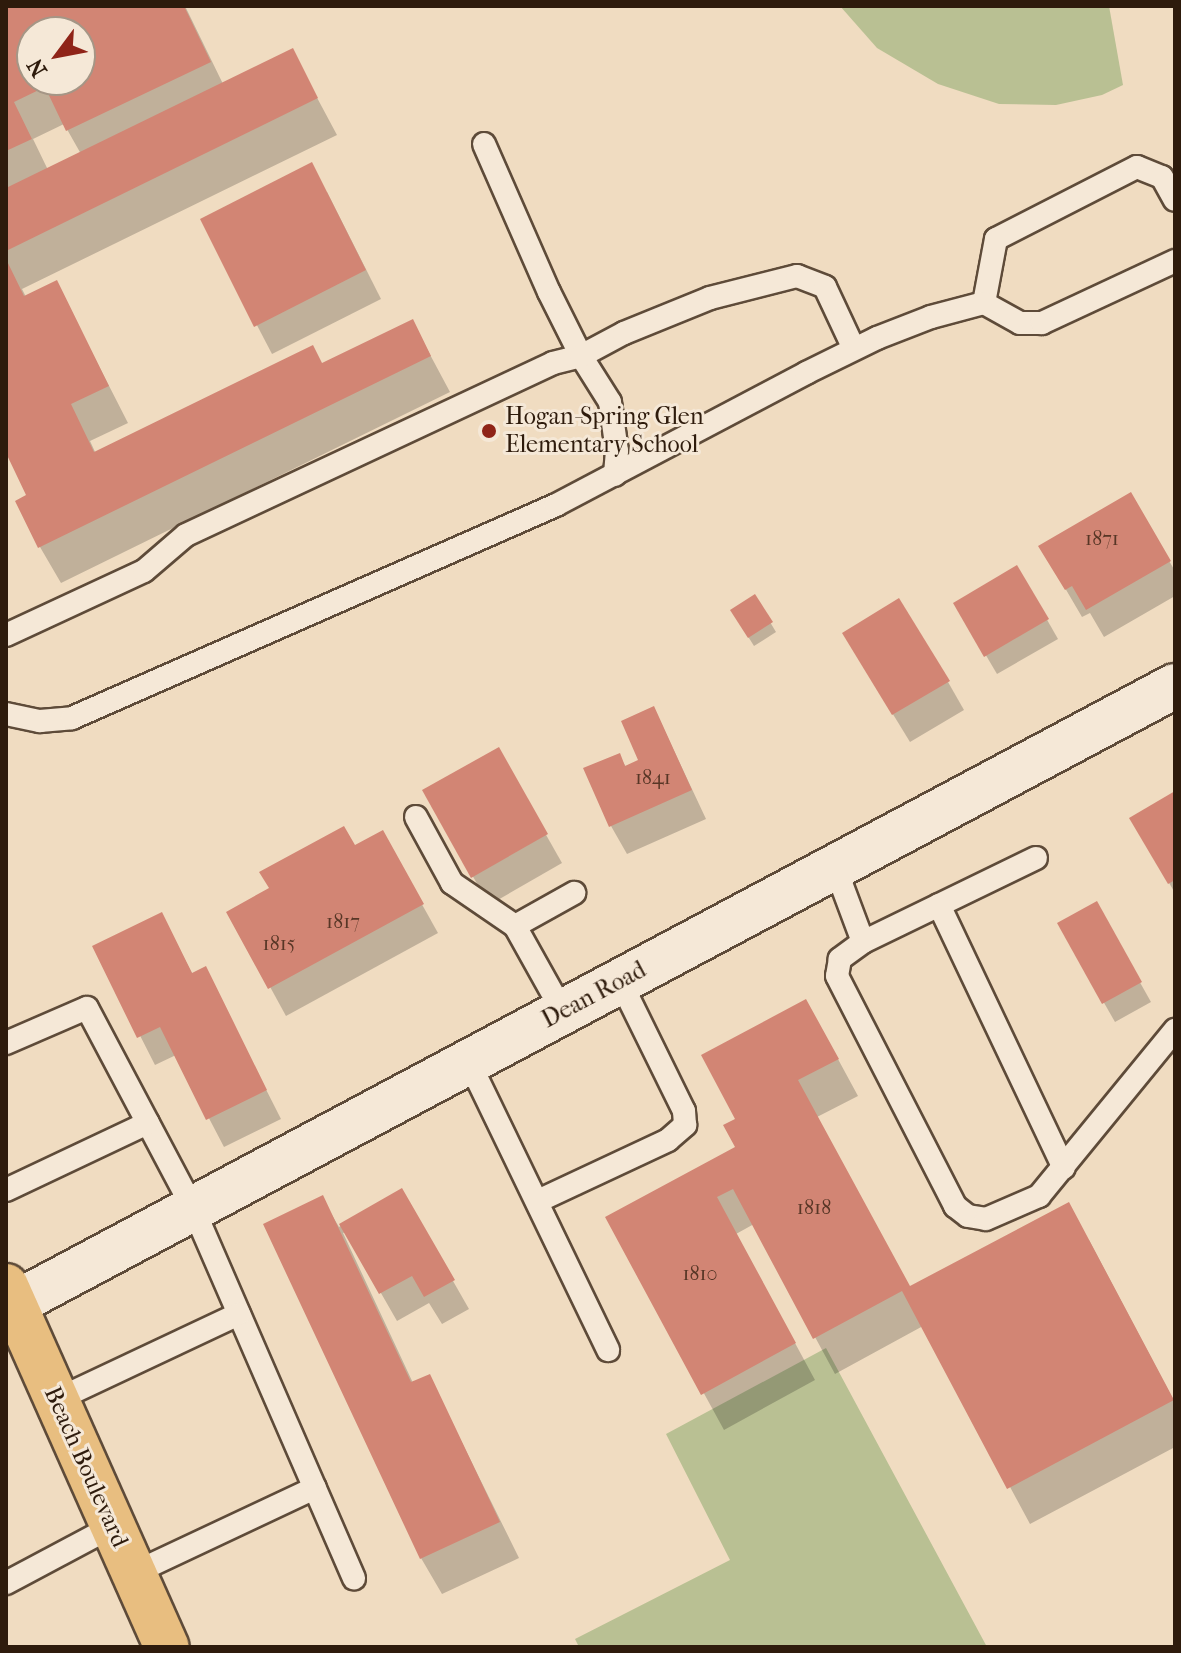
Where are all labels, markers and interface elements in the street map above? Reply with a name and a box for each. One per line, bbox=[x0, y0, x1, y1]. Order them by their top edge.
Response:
north arrow bbox=[16, 16, 96, 96]
text: N bbox=[22, 54, 53, 82]
place label: Hogan-Spring Glen Elementary School bbox=[505, 403, 704, 459]
marker: Hogan-Spring Glen Elementary School bbox=[480, 422, 498, 440]
house number: 1871 bbox=[1085, 526, 1119, 550]
house number: 1841 bbox=[635, 765, 671, 789]
house number: 1817 bbox=[326, 909, 360, 933]
house number: 1815 bbox=[263, 931, 295, 955]
street label: Dean Road bbox=[537, 956, 651, 1034]
house number: 1818 bbox=[797, 1195, 831, 1219]
house number: 1810 bbox=[682, 1261, 718, 1285]
street label: Beach Boulevard bbox=[38, 1382, 134, 1552]

